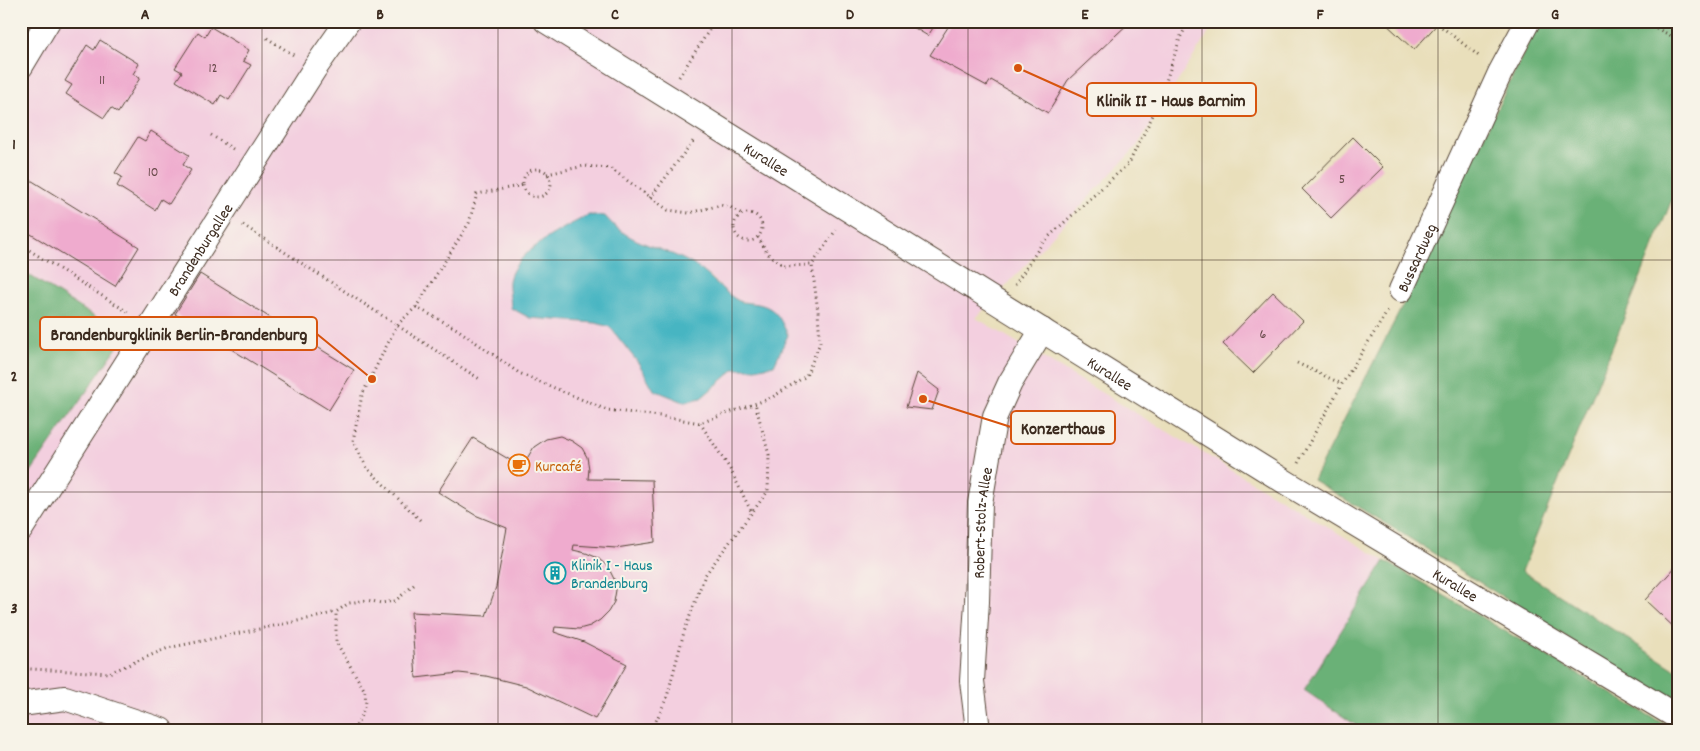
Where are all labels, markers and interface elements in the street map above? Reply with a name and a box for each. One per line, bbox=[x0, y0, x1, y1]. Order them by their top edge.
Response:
text: A bbox=[141, 4, 150, 27]
text: B bbox=[376, 4, 384, 27]
text: C bbox=[611, 4, 619, 27]
text: D bbox=[846, 4, 855, 27]
text: E bbox=[1081, 4, 1089, 27]
text: F bbox=[1316, 4, 1324, 27]
text: G bbox=[1551, 4, 1559, 27]
house number: 12 bbox=[208, 59, 218, 79]
house number: 11 bbox=[99, 71, 105, 91]
callout: Klinik II - Haus Barnim bbox=[1087, 83, 1256, 116]
text: Klinik II - Haus Barnim bbox=[1096, 90, 1246, 115]
text: 1 bbox=[12, 134, 16, 157]
street label: Kurallee bbox=[738, 138, 792, 184]
house number: 10 bbox=[148, 163, 158, 183]
house number: 5 bbox=[1339, 170, 1345, 190]
street label: Brandenburgallee bbox=[163, 199, 240, 301]
street label: Bussardweg bbox=[1393, 220, 1444, 296]
callout: Brandenburgklinik Berlin-Brandenburg bbox=[40, 317, 317, 350]
text: Brandenburgklinik Berlin-Brandenburg bbox=[51, 324, 307, 349]
house number: 6 bbox=[1260, 325, 1267, 345]
street label: Kurallee bbox=[1082, 352, 1136, 398]
text: 2 bbox=[11, 366, 18, 389]
callout: Konzerthaus bbox=[1011, 411, 1115, 444]
text: Konzerthaus bbox=[1021, 418, 1106, 443]
cafe icon: Kurcafé bbox=[507, 453, 531, 477]
place label: Kurcafé bbox=[535, 456, 582, 479]
street label: Robert-Stolz-Allee bbox=[969, 465, 1000, 579]
place label: Klinik I - Haus Brandenburg bbox=[571, 555, 653, 596]
building icon: Klinik I - Haus Brandenburg bbox=[543, 561, 567, 585]
street label: Kurallee bbox=[1427, 564, 1482, 609]
text: 3 bbox=[10, 598, 18, 621]

